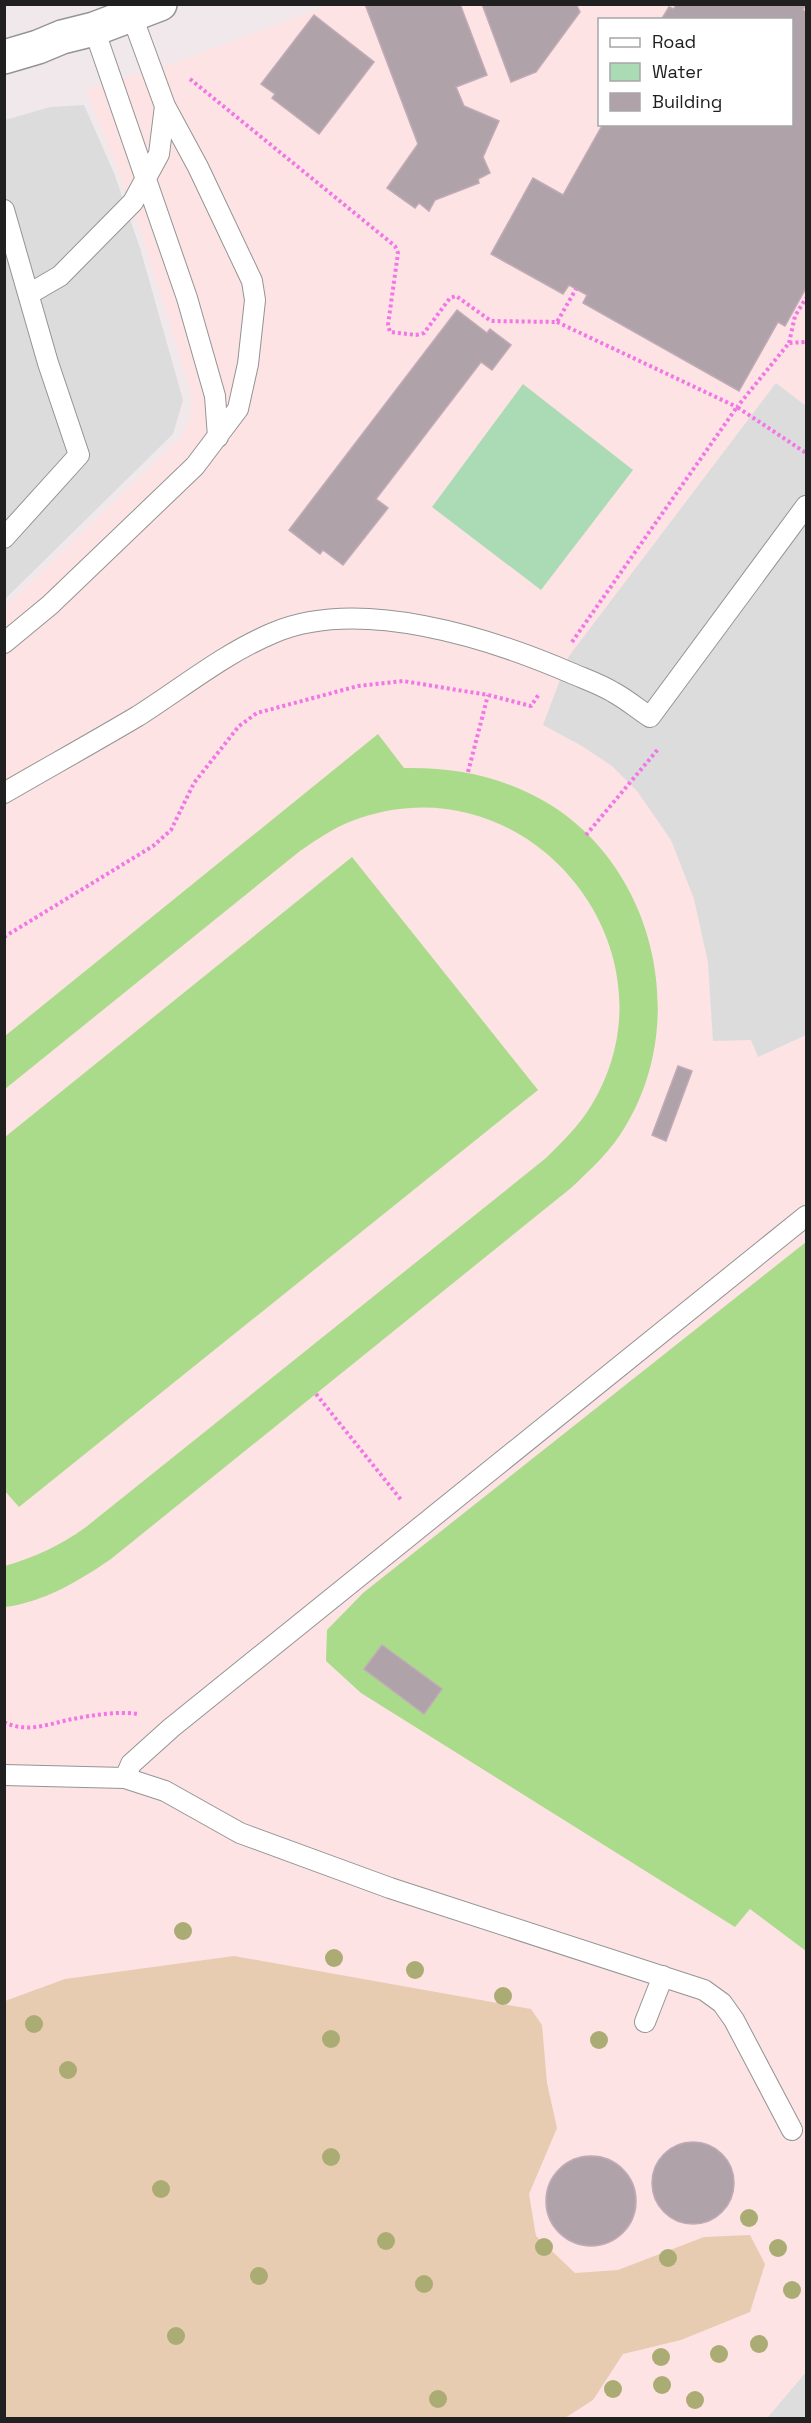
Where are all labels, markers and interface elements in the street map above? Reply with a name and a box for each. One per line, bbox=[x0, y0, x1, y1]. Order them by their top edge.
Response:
legend bbox=[598, 18, 793, 126]
text: Road bbox=[652, 30, 696, 53]
text: Water bbox=[652, 60, 703, 83]
text: Building bbox=[652, 90, 722, 113]

